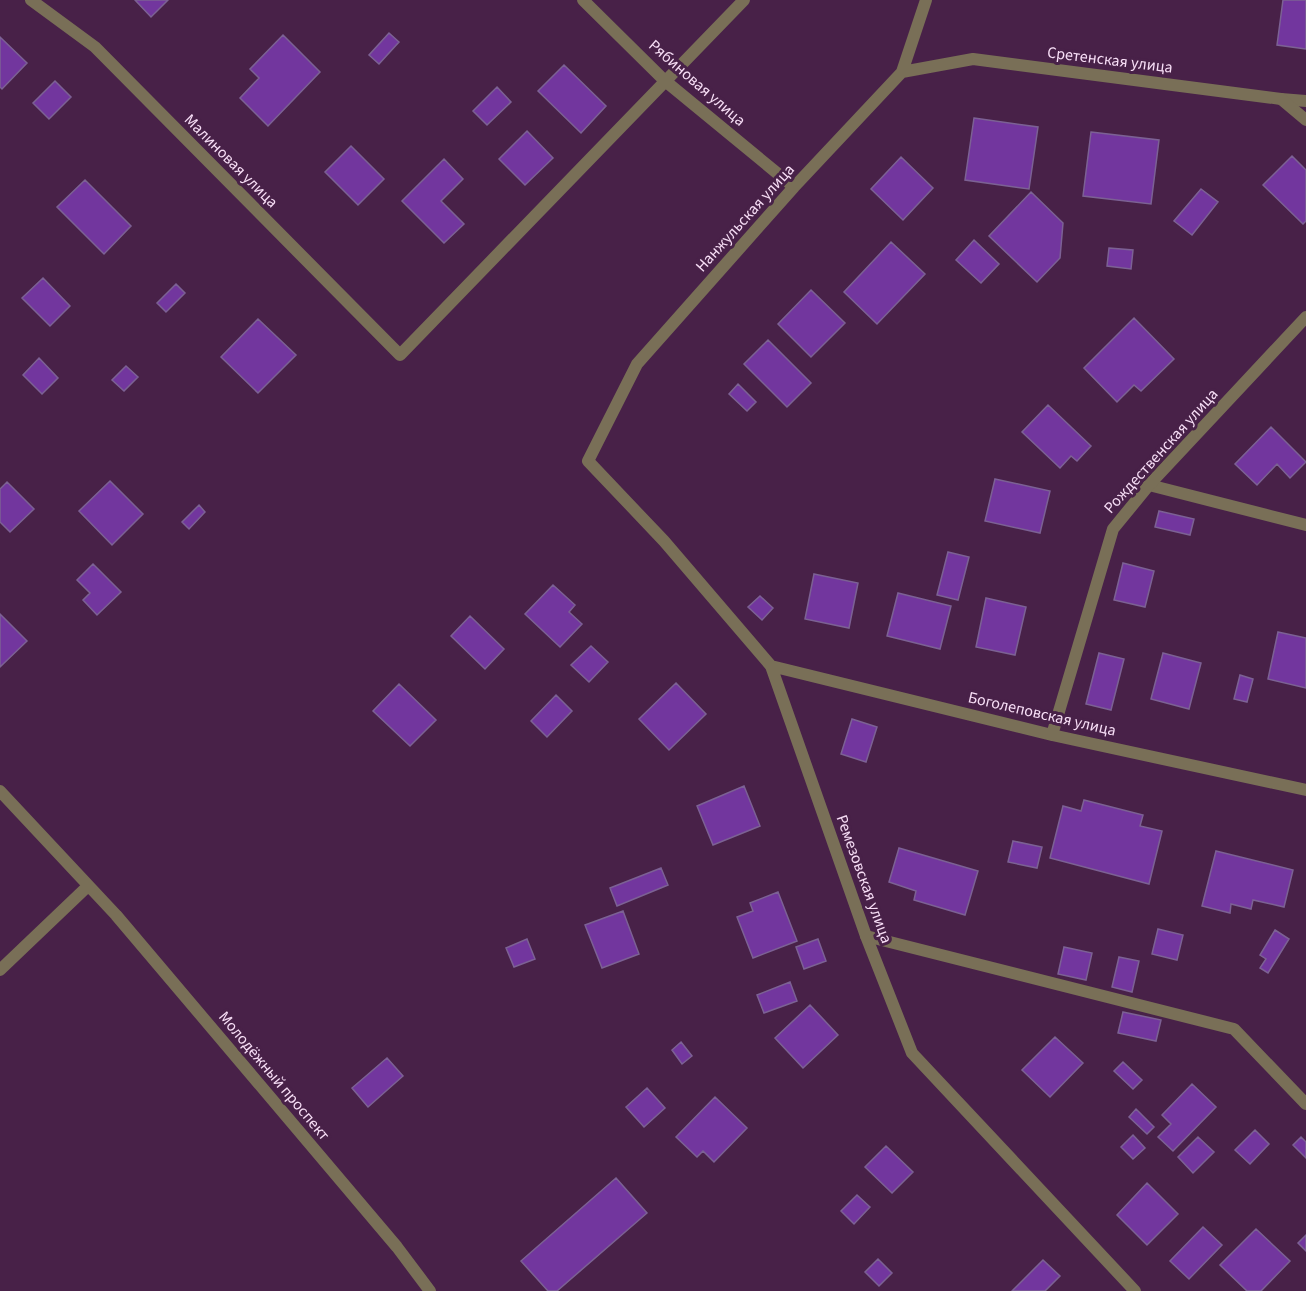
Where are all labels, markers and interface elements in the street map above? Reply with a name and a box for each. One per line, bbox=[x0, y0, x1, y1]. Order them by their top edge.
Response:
street label: Рябиновая улица bbox=[644, 35, 750, 131]
street label: Сретенская улица bbox=[1046, 41, 1174, 79]
street label: Малиновая улица bbox=[179, 109, 283, 213]
street label: Нанжульская улица bbox=[690, 159, 800, 277]
street label: Рождественская улица bbox=[1099, 384, 1223, 518]
street label: Боголеповская улица bbox=[966, 686, 1118, 742]
street label: Ремезовская улица bbox=[831, 812, 897, 946]
street label: Молодёжный проспект bbox=[213, 1007, 335, 1145]

